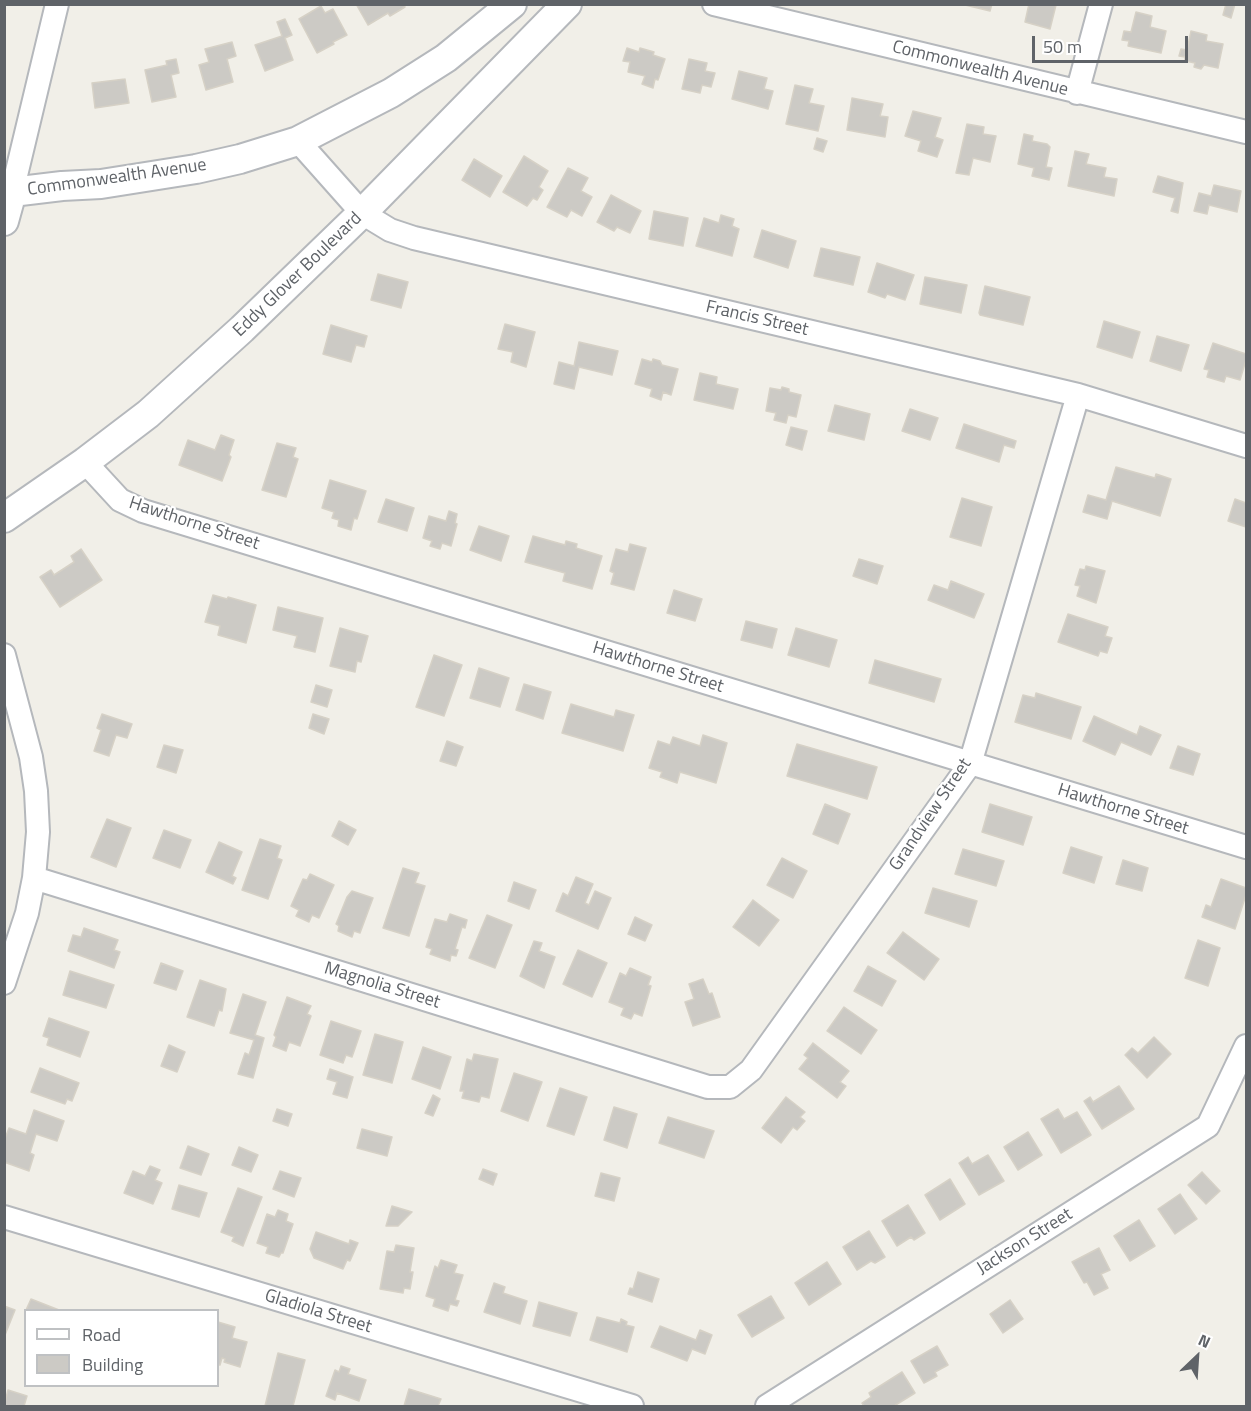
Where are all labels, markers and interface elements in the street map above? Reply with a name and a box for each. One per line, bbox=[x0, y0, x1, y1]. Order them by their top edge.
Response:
scale bar bbox=[1035, 24, 1191, 62]
text: 50 m bbox=[1043, 33, 1082, 60]
street label: Commonwealth Avenue bbox=[890, 37, 1070, 101]
street label: Commonwealth Avenue bbox=[26, 155, 208, 201]
street label: Eddy Glover Boulevard bbox=[229, 208, 367, 342]
street label: Francis Street bbox=[704, 297, 810, 341]
street label: Hawthorne Street bbox=[126, 493, 262, 555]
street label: Hawthorne Street bbox=[590, 638, 726, 698]
street label: Grandview Street bbox=[885, 755, 977, 875]
street label: Hawthorne Street bbox=[1055, 780, 1191, 840]
street label: Magnolia Street bbox=[321, 958, 443, 1014]
street label: Jackson Street bbox=[973, 1204, 1077, 1280]
street label: Gladiola Street bbox=[262, 1285, 374, 1339]
legend bbox=[24, 1309, 219, 1387]
text: Road bbox=[82, 1321, 121, 1348]
north arrow bbox=[1167, 1327, 1227, 1387]
text: N bbox=[1195, 1327, 1215, 1354]
text: Building bbox=[82, 1351, 143, 1378]

